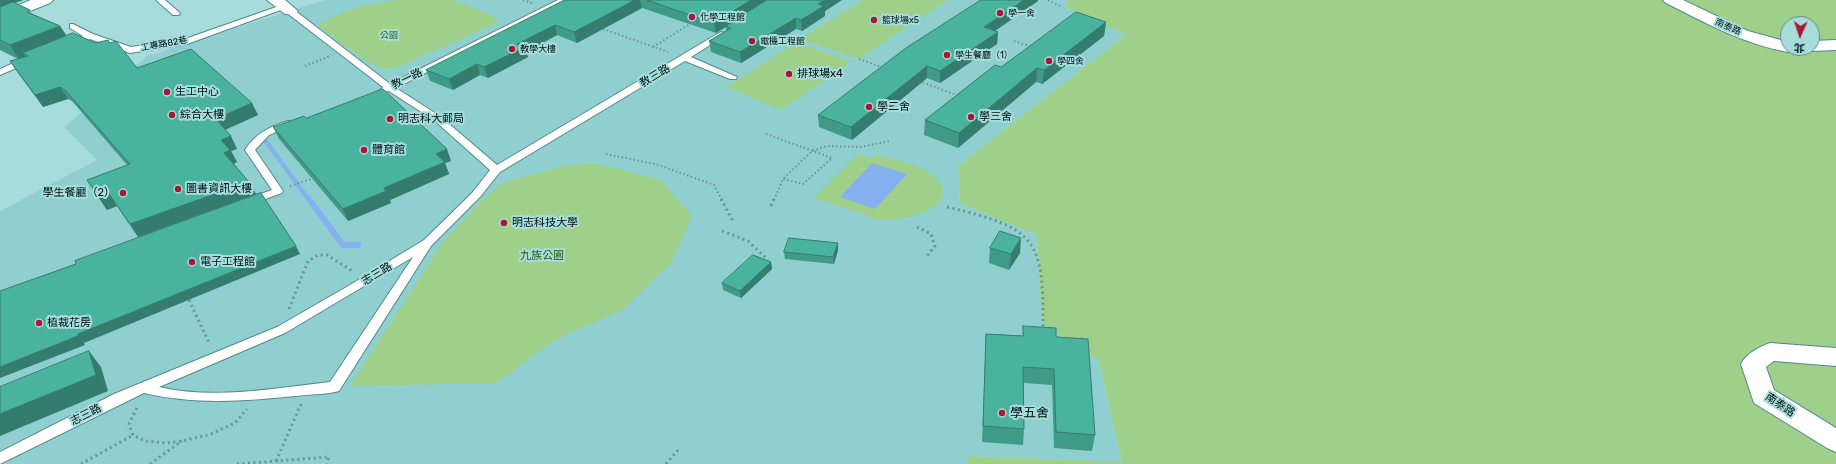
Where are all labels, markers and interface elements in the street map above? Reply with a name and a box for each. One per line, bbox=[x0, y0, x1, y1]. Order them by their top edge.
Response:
marker: 學一舍 bbox=[995, 8, 1005, 18]
place label: 學一舍 bbox=[1008, 8, 1035, 18]
marker: 化學工程館 bbox=[687, 12, 697, 22]
place label: 化學工程館 bbox=[700, 12, 745, 22]
marker: 籃球場x5 bbox=[869, 15, 879, 25]
place label: 籃球場x5 bbox=[882, 15, 919, 25]
north arrow bbox=[1780, 16, 1820, 56]
street label: 南泰路 bbox=[1713, 17, 1743, 37]
park label: 公園 bbox=[380, 30, 398, 40]
street label: 工專路82巷 bbox=[140, 35, 188, 53]
marker: 電機工程館 bbox=[747, 36, 757, 46]
place label: 電機工程館 bbox=[760, 36, 805, 46]
text: 北 bbox=[1794, 41, 1805, 54]
marker: 教學大樓 bbox=[507, 44, 517, 54]
place label: 教學大樓 bbox=[520, 44, 556, 54]
marker: 學生餐廳（1） bbox=[942, 50, 952, 60]
place label: 學生餐廳（1） bbox=[955, 50, 1013, 60]
marker: 學四舍 bbox=[1044, 56, 1054, 66]
place label: 學四舍 bbox=[1057, 56, 1084, 66]
street label: 教三路 bbox=[637, 62, 673, 90]
street label: 教一路 bbox=[389, 66, 425, 92]
place label: 排球場x4 bbox=[797, 67, 843, 81]
marker: 排球場x4 bbox=[784, 69, 794, 79]
place label: 生工中心 bbox=[175, 85, 219, 99]
marker: 生工中心 bbox=[162, 87, 172, 97]
place label: 學二舍 bbox=[877, 100, 910, 114]
marker: 學二舍 bbox=[864, 102, 874, 112]
place label: 綜合大樓 bbox=[180, 108, 224, 122]
marker: 綜合大樓 bbox=[167, 110, 177, 120]
place label: 學三舍 bbox=[979, 110, 1012, 124]
place label: 明志科大郵局 bbox=[398, 112, 464, 126]
marker: 學三舍 bbox=[966, 112, 976, 122]
marker: 明志科大郵局 bbox=[385, 114, 395, 124]
place label: 體育館 bbox=[372, 143, 405, 157]
marker: 體育館 bbox=[359, 145, 369, 155]
place label: 圖書資訊大樓 bbox=[186, 182, 252, 196]
marker: 圖書資訊大樓 bbox=[173, 184, 183, 194]
place label: 學生餐廳（2） bbox=[43, 186, 115, 200]
marker: 學生餐廳（2） bbox=[118, 188, 128, 198]
place label: 明志科技大學 bbox=[512, 216, 578, 230]
marker: 明志科技大學 bbox=[499, 218, 509, 228]
park label: 九族公園 bbox=[520, 249, 564, 263]
place label: 電子工程館 bbox=[200, 255, 255, 269]
marker: 電子工程館 bbox=[187, 257, 197, 267]
street label: 志三路 bbox=[359, 260, 395, 288]
place label: 植裁花房 bbox=[47, 316, 91, 330]
marker: 植裁花房 bbox=[34, 318, 44, 328]
street label: 南泰路 bbox=[1763, 390, 1797, 420]
street label: 志三路 bbox=[68, 402, 104, 428]
place label: 學五舍 bbox=[1010, 405, 1049, 421]
marker: 學五舍 bbox=[997, 408, 1007, 418]

